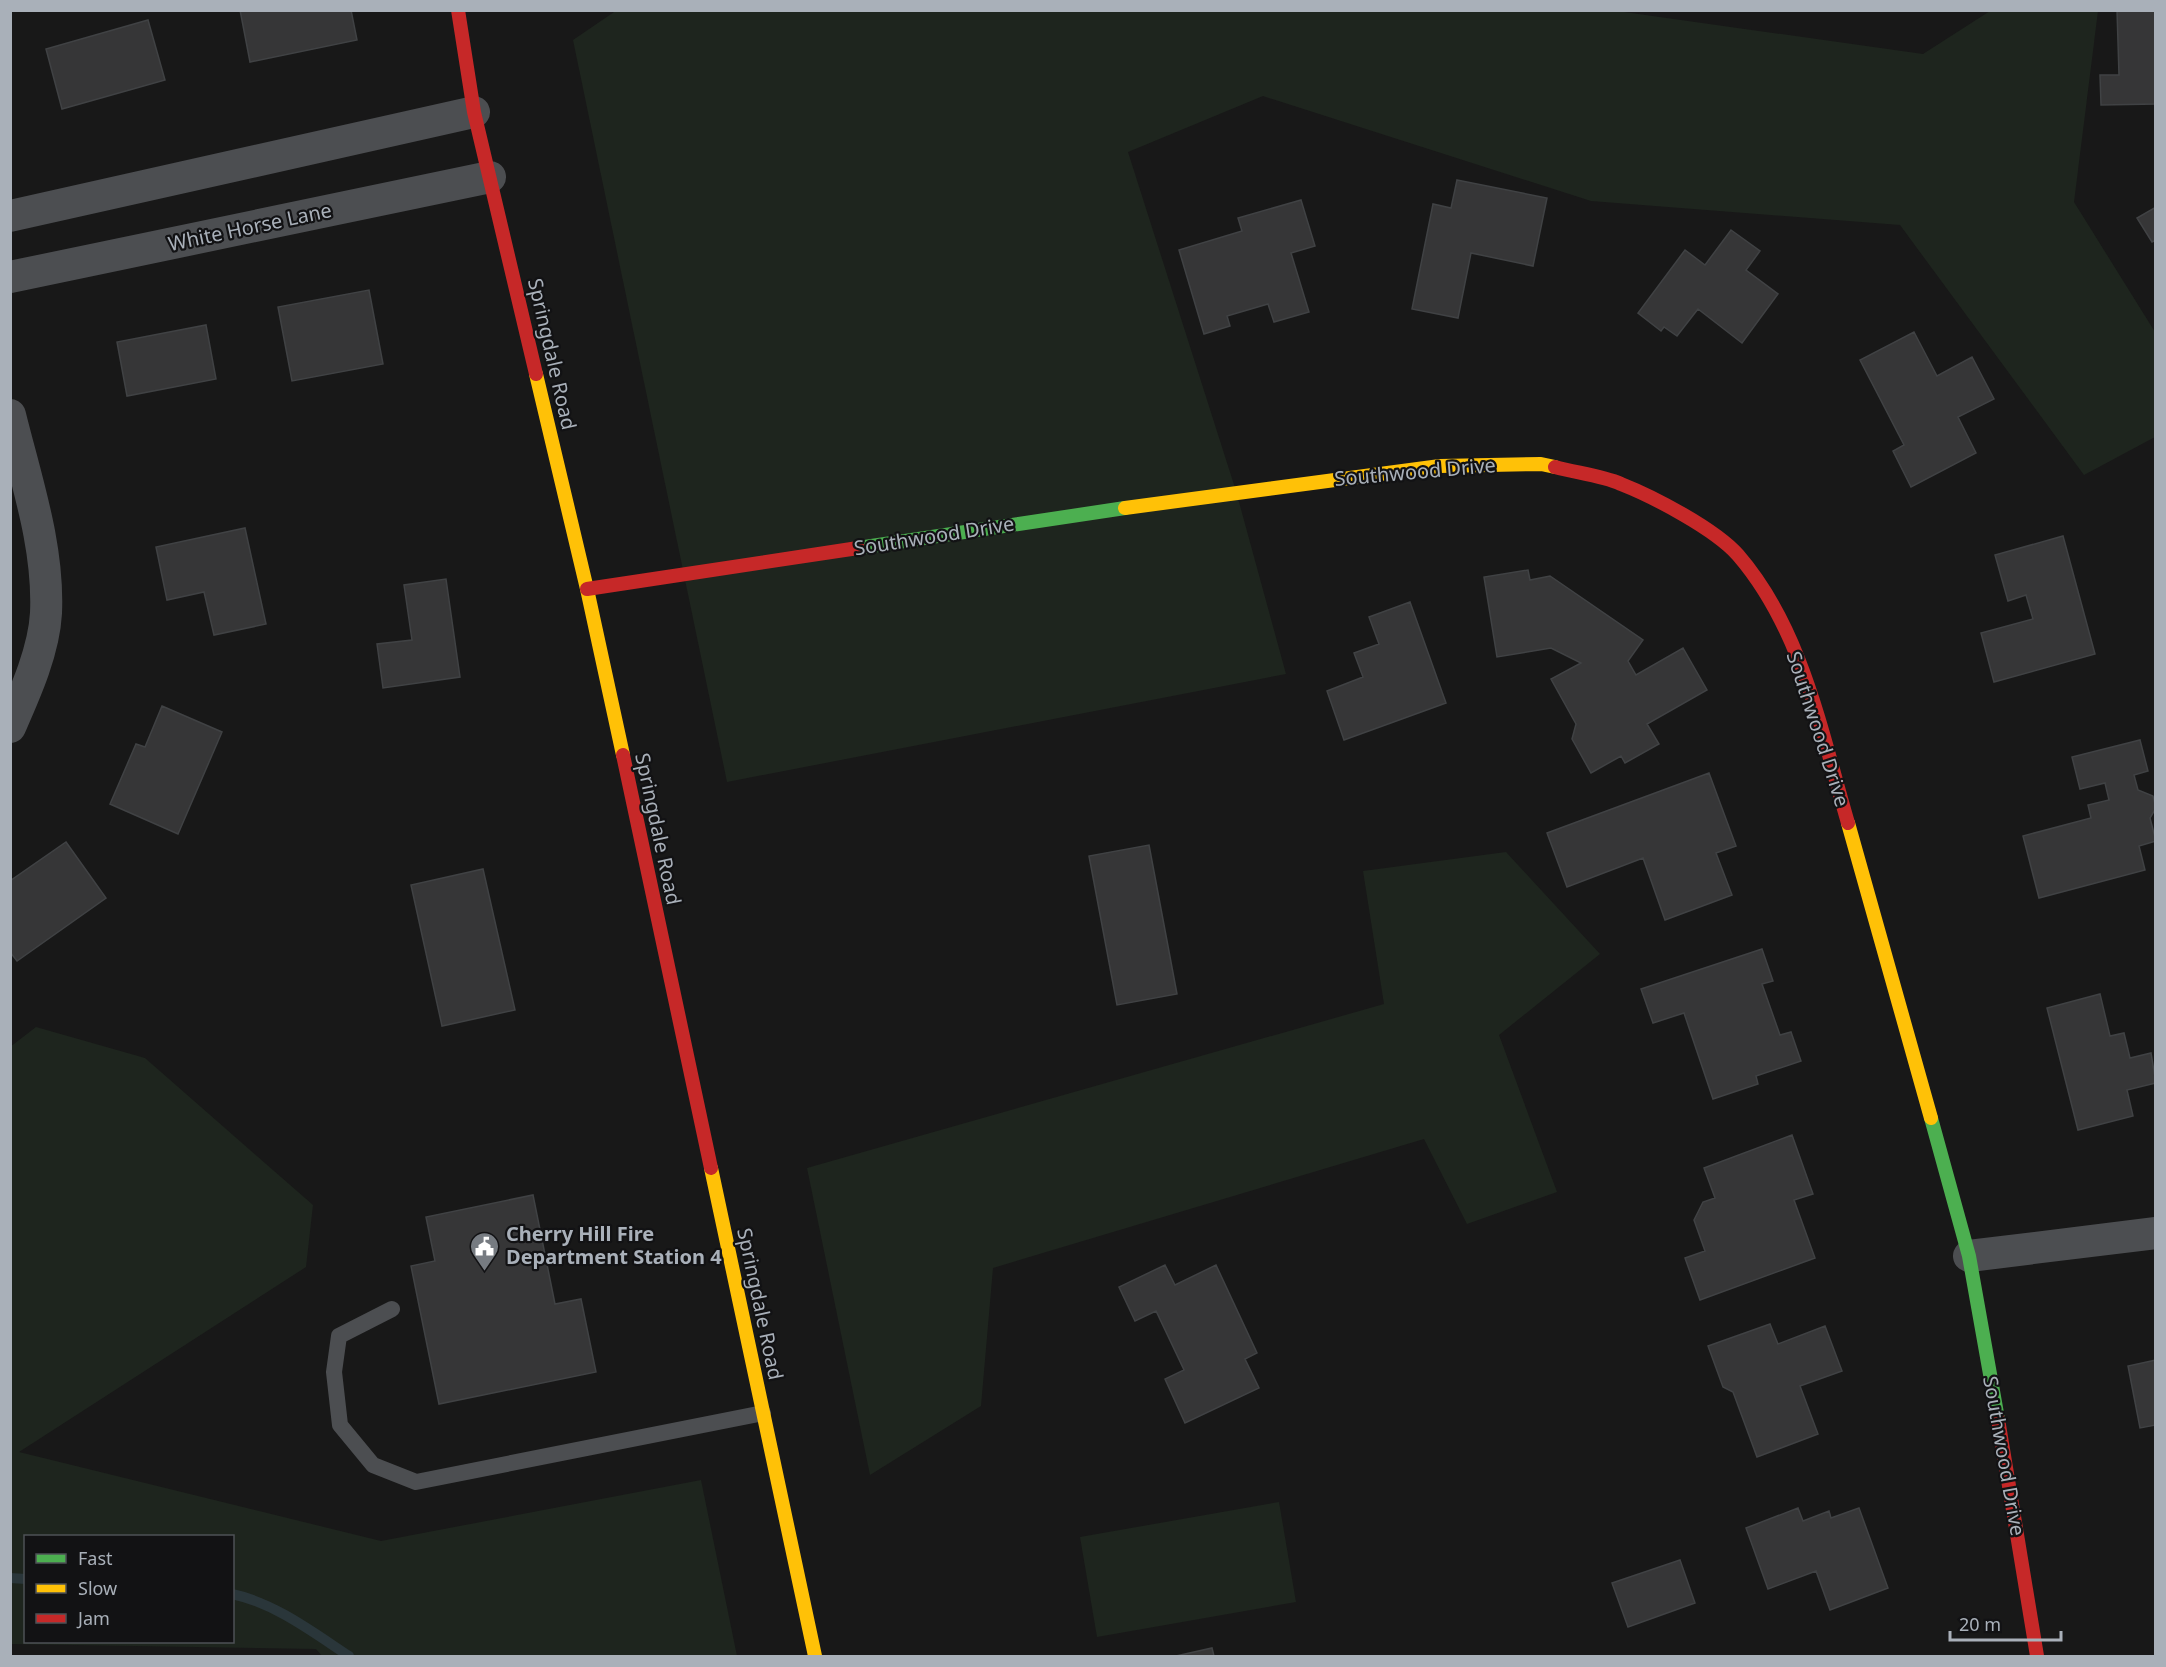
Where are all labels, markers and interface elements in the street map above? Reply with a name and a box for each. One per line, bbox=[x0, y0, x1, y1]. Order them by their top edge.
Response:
street label: White Horse Lane bbox=[166, 196, 334, 257]
street label: Springdale Road bbox=[522, 276, 583, 432]
street label: Southwood Drive bbox=[1333, 451, 1497, 492]
street label: Southwood Drive bbox=[852, 510, 1016, 562]
street label: Southwood Drive bbox=[1781, 648, 1856, 810]
street label: Springdale Road bbox=[629, 750, 688, 907]
place label: Cherry Hill Fire Department Station 4 bbox=[506, 1220, 722, 1270]
street label: Springdale Road bbox=[731, 1225, 790, 1382]
public building icon: Cherry Hill Fire Department Station 4 bbox=[469, 1230, 501, 1272]
street label: Southwood Drive bbox=[1977, 1374, 2032, 1538]
legend bbox=[24, 1535, 234, 1643]
text: Fast bbox=[78, 1546, 113, 1570]
text: Slow bbox=[78, 1576, 117, 1600]
scale bar bbox=[1950, 1604, 2061, 1642]
text: Jam bbox=[76, 1606, 110, 1630]
text: 20 m bbox=[1959, 1612, 2001, 1636]

